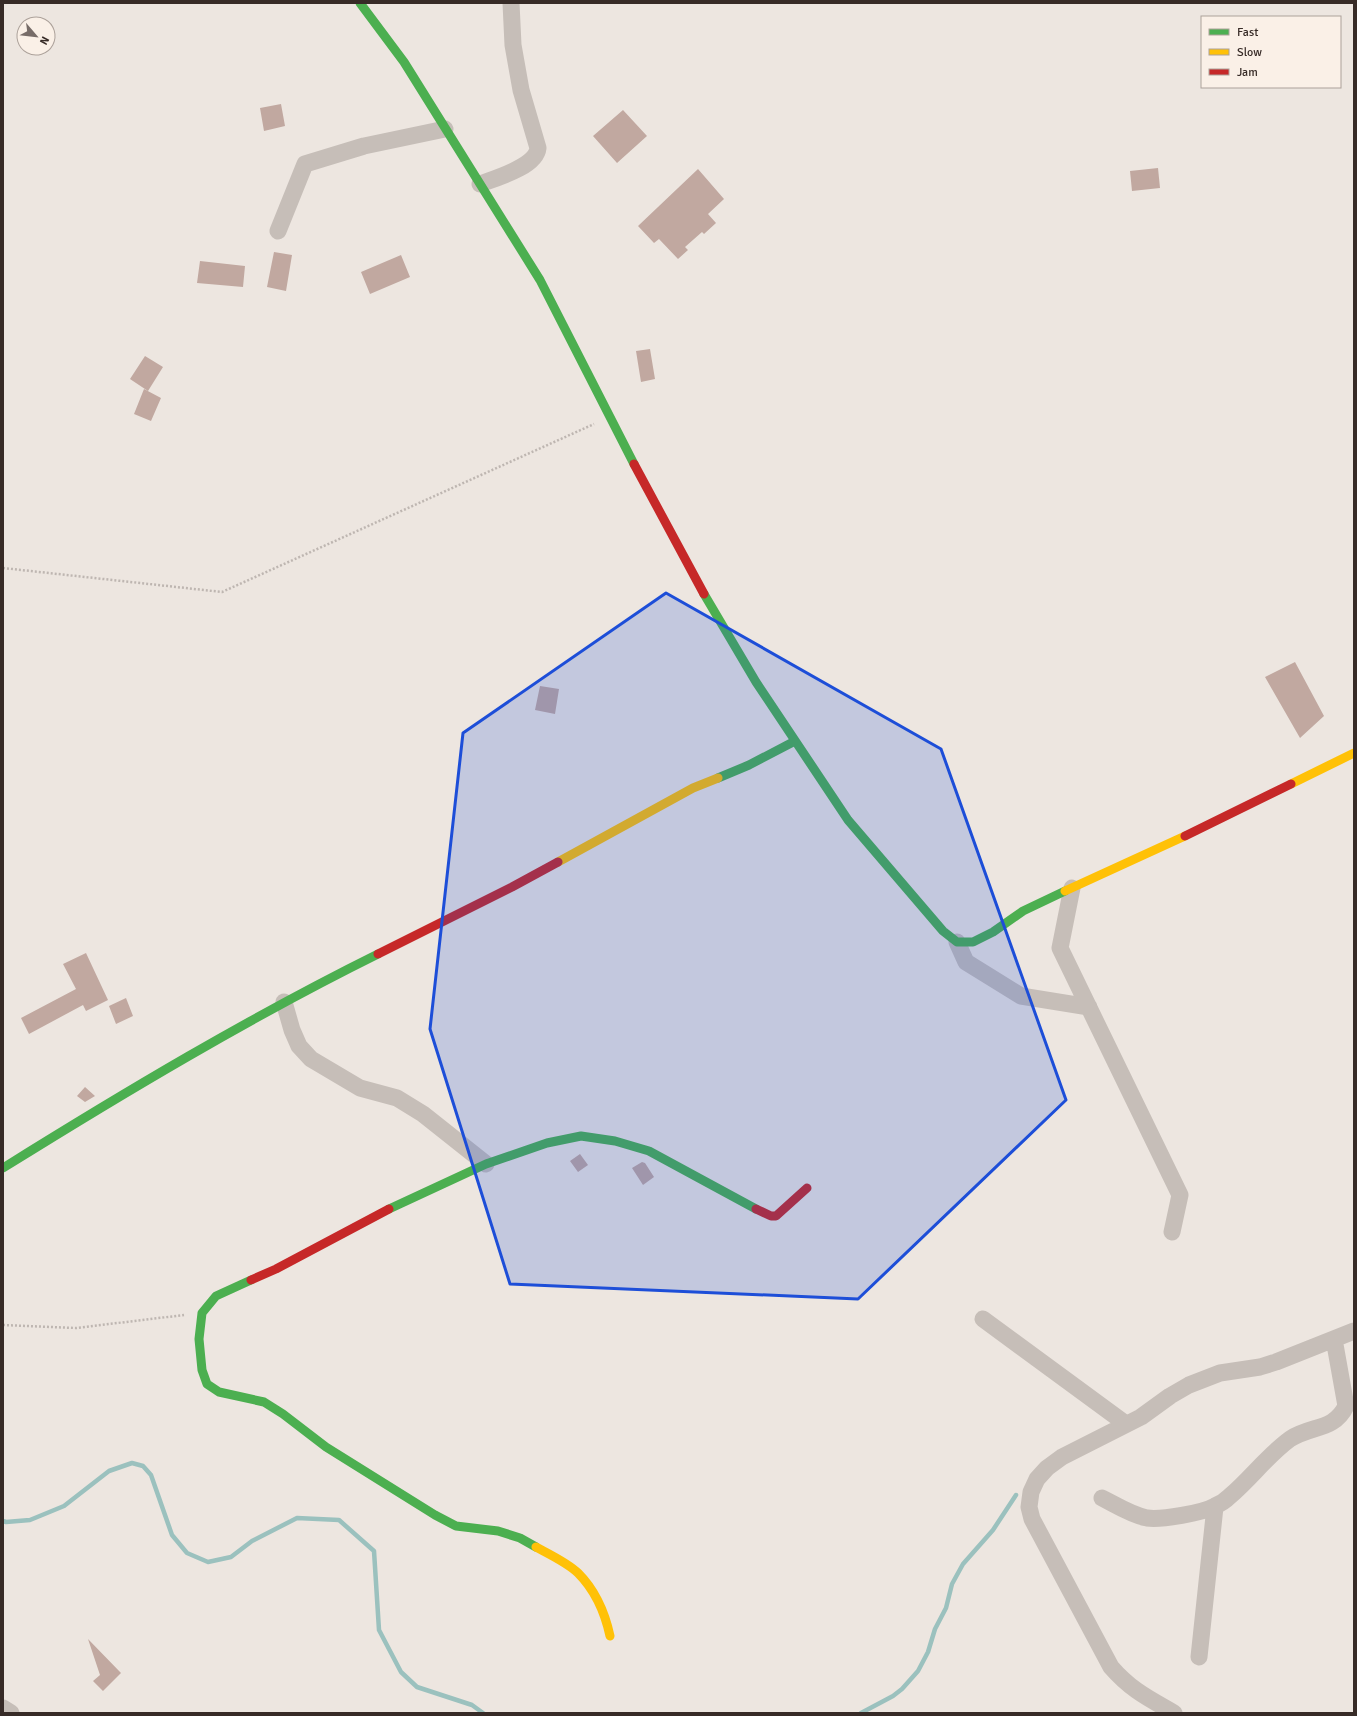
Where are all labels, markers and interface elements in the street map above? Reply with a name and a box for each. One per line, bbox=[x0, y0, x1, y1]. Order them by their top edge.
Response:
north arrow bbox=[16, 16, 56, 56]
legend bbox=[1201, 16, 1341, 88]
text: Fast bbox=[1237, 25, 1258, 40]
text: N bbox=[37, 34, 52, 47]
text: Slow bbox=[1237, 45, 1262, 60]
text: Jam bbox=[1237, 65, 1258, 80]

